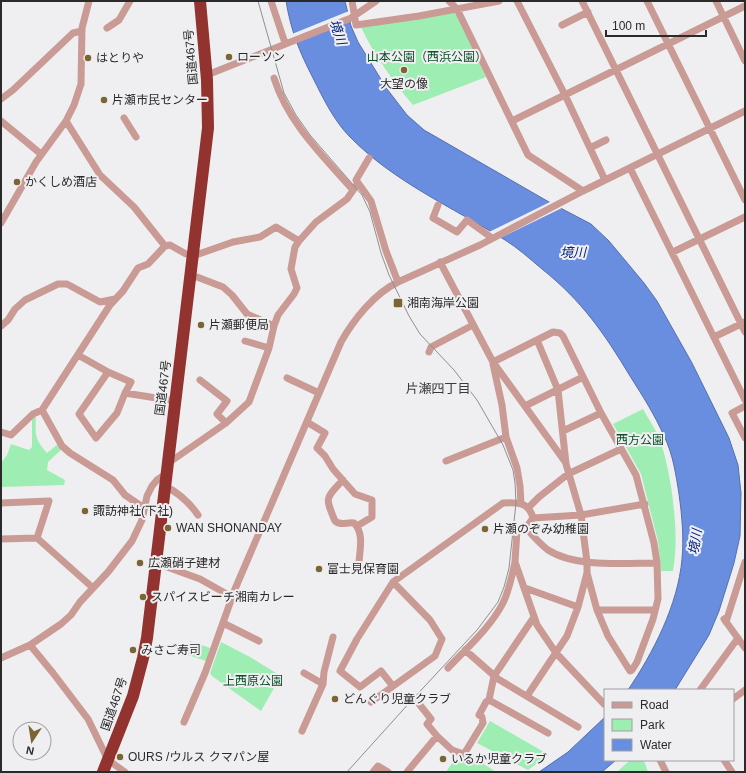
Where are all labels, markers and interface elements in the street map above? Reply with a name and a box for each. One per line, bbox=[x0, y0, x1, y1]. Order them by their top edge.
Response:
scale bar bbox=[606, 12, 706, 38]
water label: 境川 bbox=[327, 17, 350, 49]
text: 100 m bbox=[612, 19, 645, 33]
street label: 国道467号 bbox=[182, 28, 200, 86]
place label: ローソン bbox=[237, 50, 285, 64]
park label: 山本公園（西浜公園） bbox=[367, 50, 487, 64]
place label: はとりや bbox=[96, 51, 144, 65]
marker: ローソン bbox=[224, 52, 234, 62]
marker: はとりや bbox=[83, 53, 93, 63]
marker: 大望の像 bbox=[399, 65, 409, 75]
place label: 大望の像 bbox=[380, 77, 428, 91]
place label: 片瀬市民センター bbox=[112, 93, 208, 107]
marker: 片瀬市民センター bbox=[99, 95, 109, 105]
place label: かくしめ酒店 bbox=[25, 175, 97, 189]
marker: かくしめ酒店 bbox=[12, 177, 22, 187]
water label: 境川 bbox=[560, 245, 588, 260]
place label: 湘南海岸公園 bbox=[407, 296, 479, 310]
marker: 湘南海岸公園 bbox=[392, 297, 404, 309]
place label: 片瀬郵便局 bbox=[209, 318, 269, 332]
marker: 片瀬郵便局 bbox=[196, 320, 206, 330]
street label: 国道467号 bbox=[153, 359, 173, 417]
district label: 片瀬四丁目 bbox=[405, 381, 471, 396]
park label: 西方公園 bbox=[616, 433, 664, 447]
place label: 諏訪神社(下社) bbox=[93, 504, 173, 518]
marker: 諏訪神社(下社) bbox=[80, 506, 90, 516]
place label: WAN SHONANDAY bbox=[176, 521, 282, 535]
place label: 片瀬のぞみ幼稚園 bbox=[493, 522, 589, 536]
marker: WAN SHONANDAY bbox=[163, 523, 173, 533]
marker: 片瀬のぞみ幼稚園 bbox=[480, 524, 490, 534]
water label: 境川 bbox=[686, 526, 705, 556]
place label: 広瀬硝子建材 bbox=[148, 556, 220, 570]
marker: 広瀬硝子建材 bbox=[135, 558, 145, 568]
place label: 富士見保育園 bbox=[327, 562, 399, 576]
marker: 富士見保育園 bbox=[314, 564, 324, 574]
place label: スパイスビーチ湘南カレー bbox=[151, 590, 295, 604]
marker: スパイスビーチ湘南カレー bbox=[138, 592, 148, 602]
place label: みさご寿司 bbox=[141, 643, 201, 657]
marker: みさご寿司 bbox=[128, 645, 138, 655]
park label: 上西原公園 bbox=[223, 674, 283, 688]
street label: 国道467号 bbox=[98, 675, 130, 733]
legend bbox=[604, 689, 734, 761]
place label: どんぐり児童クラブ bbox=[343, 692, 451, 706]
marker: どんぐり児童クラブ bbox=[330, 694, 340, 704]
text: Road bbox=[640, 698, 669, 712]
text: Park bbox=[640, 718, 666, 732]
north arrow bbox=[12, 721, 52, 761]
text: Water bbox=[640, 738, 672, 752]
text: N bbox=[25, 744, 35, 757]
place label: OURS /ウルス クマパン屋 bbox=[128, 750, 269, 764]
marker: OURS /ウルス クマパン屋 bbox=[115, 752, 125, 762]
place label: いるか児童クラブ bbox=[451, 752, 547, 766]
marker: いるか児童クラブ bbox=[438, 754, 448, 764]

